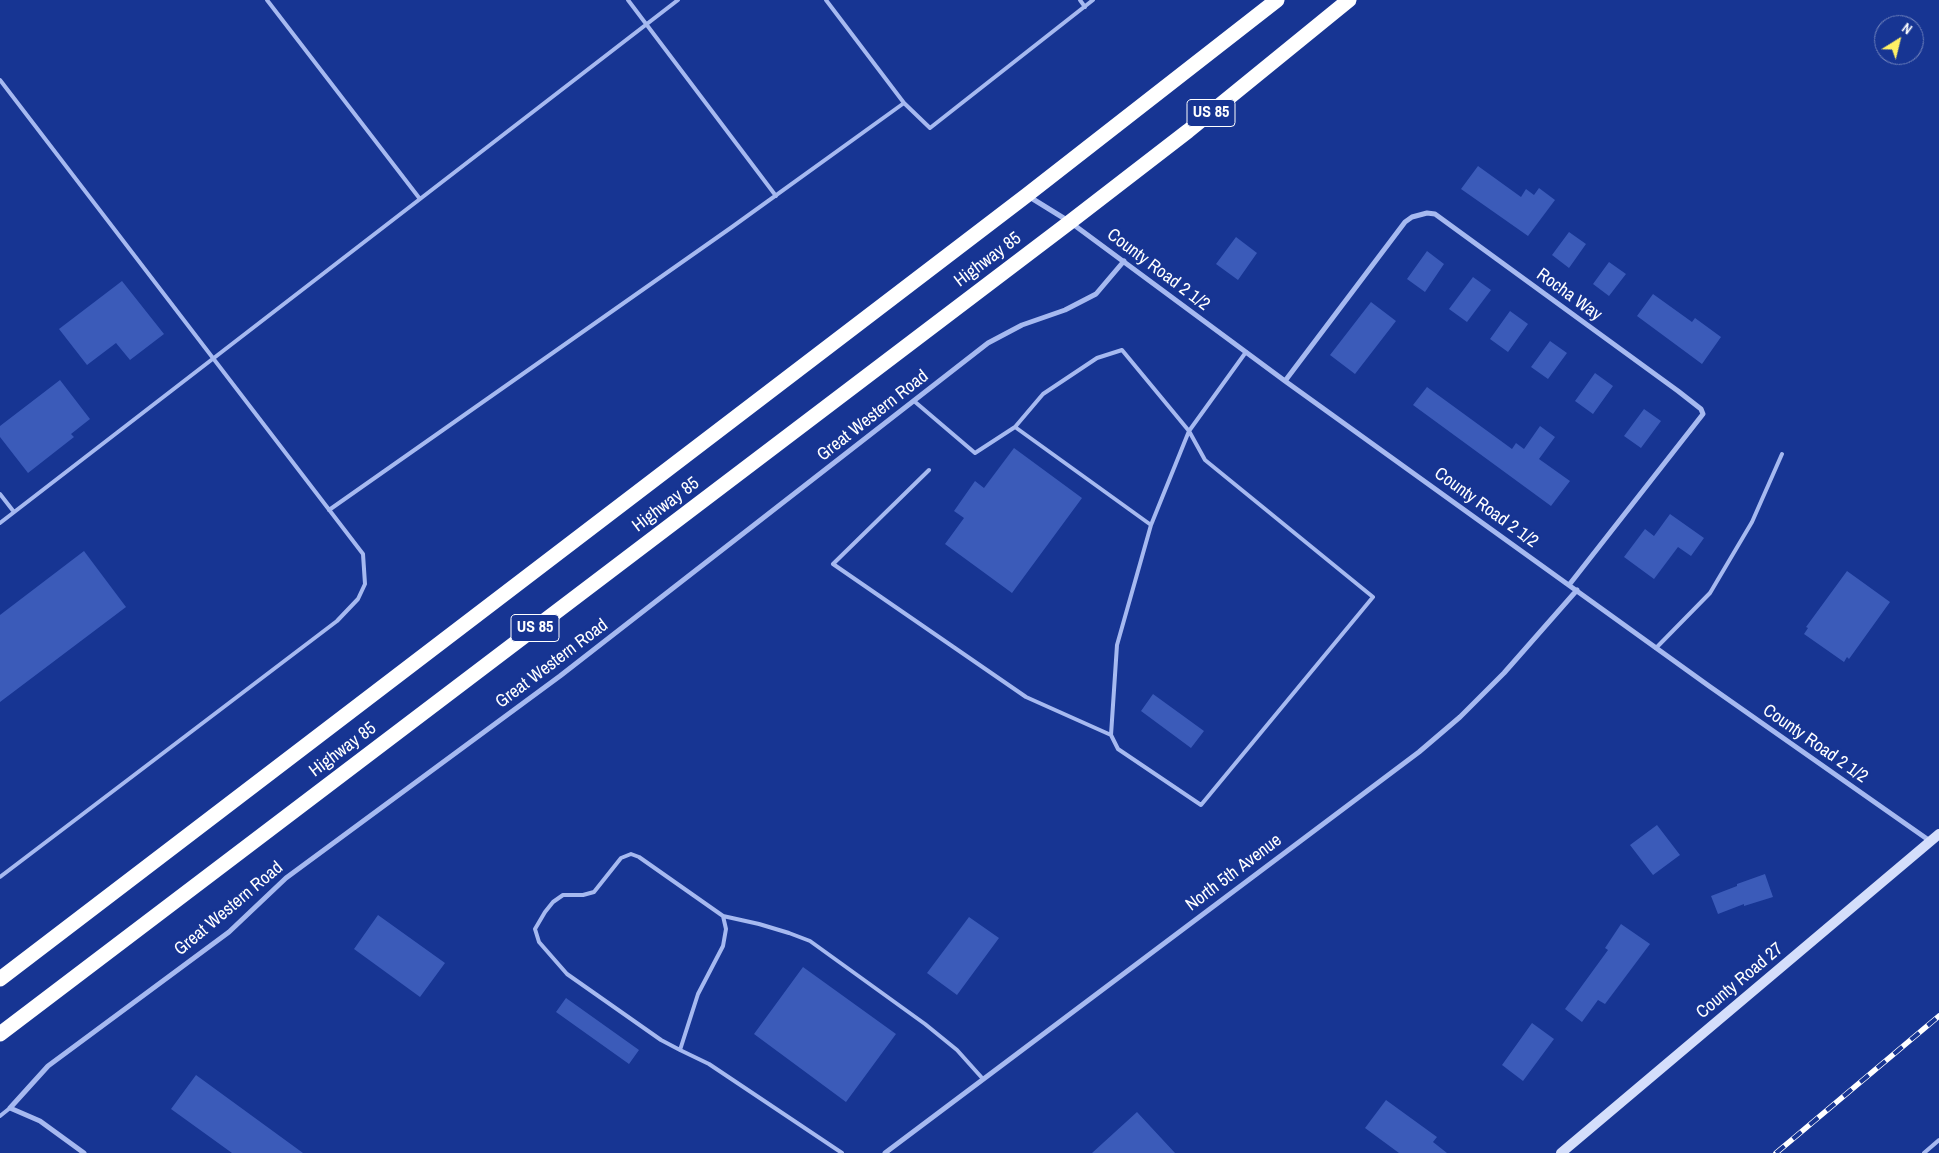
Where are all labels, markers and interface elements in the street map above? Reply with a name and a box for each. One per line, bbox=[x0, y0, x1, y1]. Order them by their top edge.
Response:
north arrow bbox=[1874, 15, 1924, 65]
text: N bbox=[1899, 19, 1916, 38]
road number: US 85 bbox=[1187, 100, 1235, 126]
street label: County Road 2 1/2 bbox=[1102, 224, 1214, 316]
street label: Highway 85 bbox=[950, 228, 1026, 292]
street label: Rocha Way bbox=[1532, 264, 1606, 326]
street label: Great Western Road bbox=[813, 366, 933, 466]
street label: County Road 2 1/2 bbox=[1430, 463, 1542, 553]
street label: Highway 85 bbox=[628, 473, 704, 537]
road number: US 85 bbox=[511, 614, 559, 641]
street label: Great Western Road bbox=[492, 615, 612, 713]
street label: County Road 2 1/2 bbox=[1758, 700, 1872, 788]
street label: Highway 85 bbox=[305, 718, 381, 782]
street label: North 5th Avenue bbox=[1182, 830, 1286, 916]
street label: Great Western Road bbox=[170, 857, 288, 961]
street label: County Road 27 bbox=[1692, 938, 1788, 1024]

